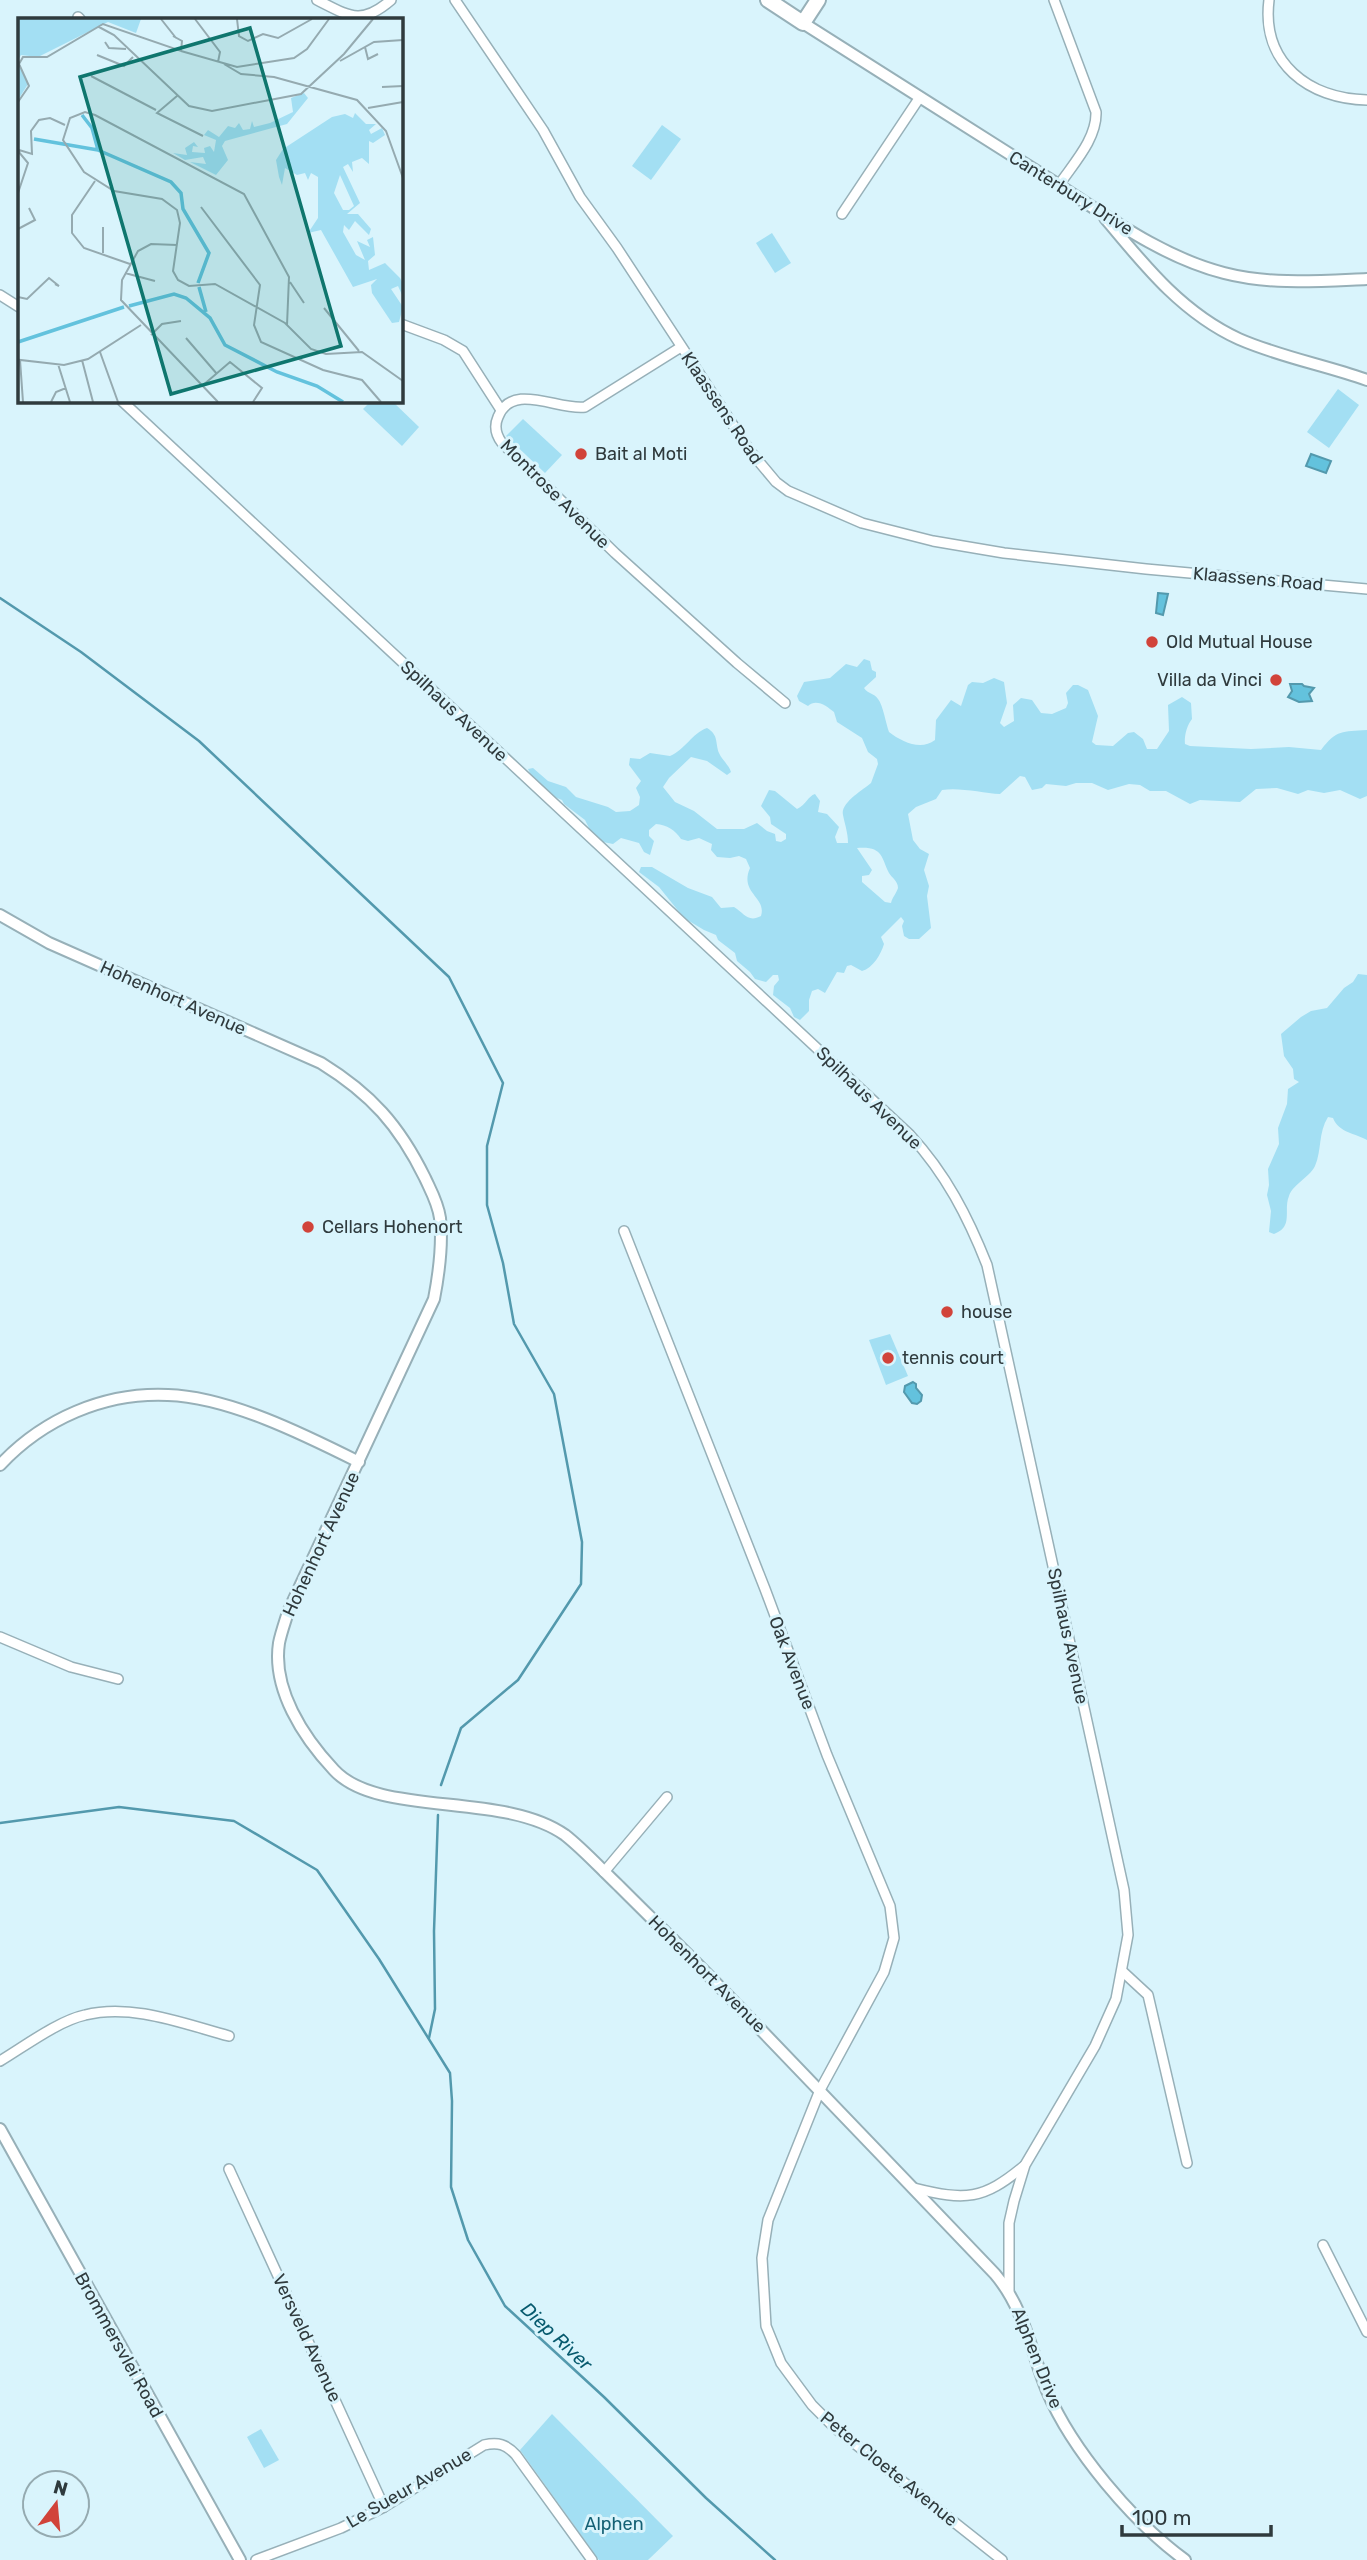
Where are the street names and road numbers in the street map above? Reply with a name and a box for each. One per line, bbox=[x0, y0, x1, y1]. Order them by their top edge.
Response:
street label: Canterbury Drive bbox=[1005, 146, 1137, 240]
street label: Klaassens Road bbox=[676, 348, 768, 468]
street label: Montrose Avenue bbox=[496, 435, 614, 553]
street label: Klaassens Road bbox=[1192, 562, 1324, 596]
street label: Spilhaus Avenue bbox=[396, 656, 512, 766]
street label: Hohenhort Avenue bbox=[97, 956, 249, 1040]
street label: Spilhaus Avenue bbox=[812, 1042, 926, 1154]
street label: Hohenhort Avenue bbox=[278, 1468, 364, 1620]
street label: Spilhaus Avenue bbox=[1043, 1566, 1093, 1706]
street label: Oak Avenue bbox=[764, 1613, 820, 1713]
street label: Hohenhort Avenue bbox=[644, 1911, 770, 2037]
street label: Brommersvlei Road bbox=[70, 2269, 168, 2421]
street label: Versveld Avenue bbox=[268, 2271, 346, 2405]
street label: Alphen Drive bbox=[1007, 2304, 1067, 2412]
street label: Peter Cloete Avenue bbox=[816, 2407, 962, 2531]
street label: Le Sueur Avenue bbox=[343, 2443, 475, 2533]

